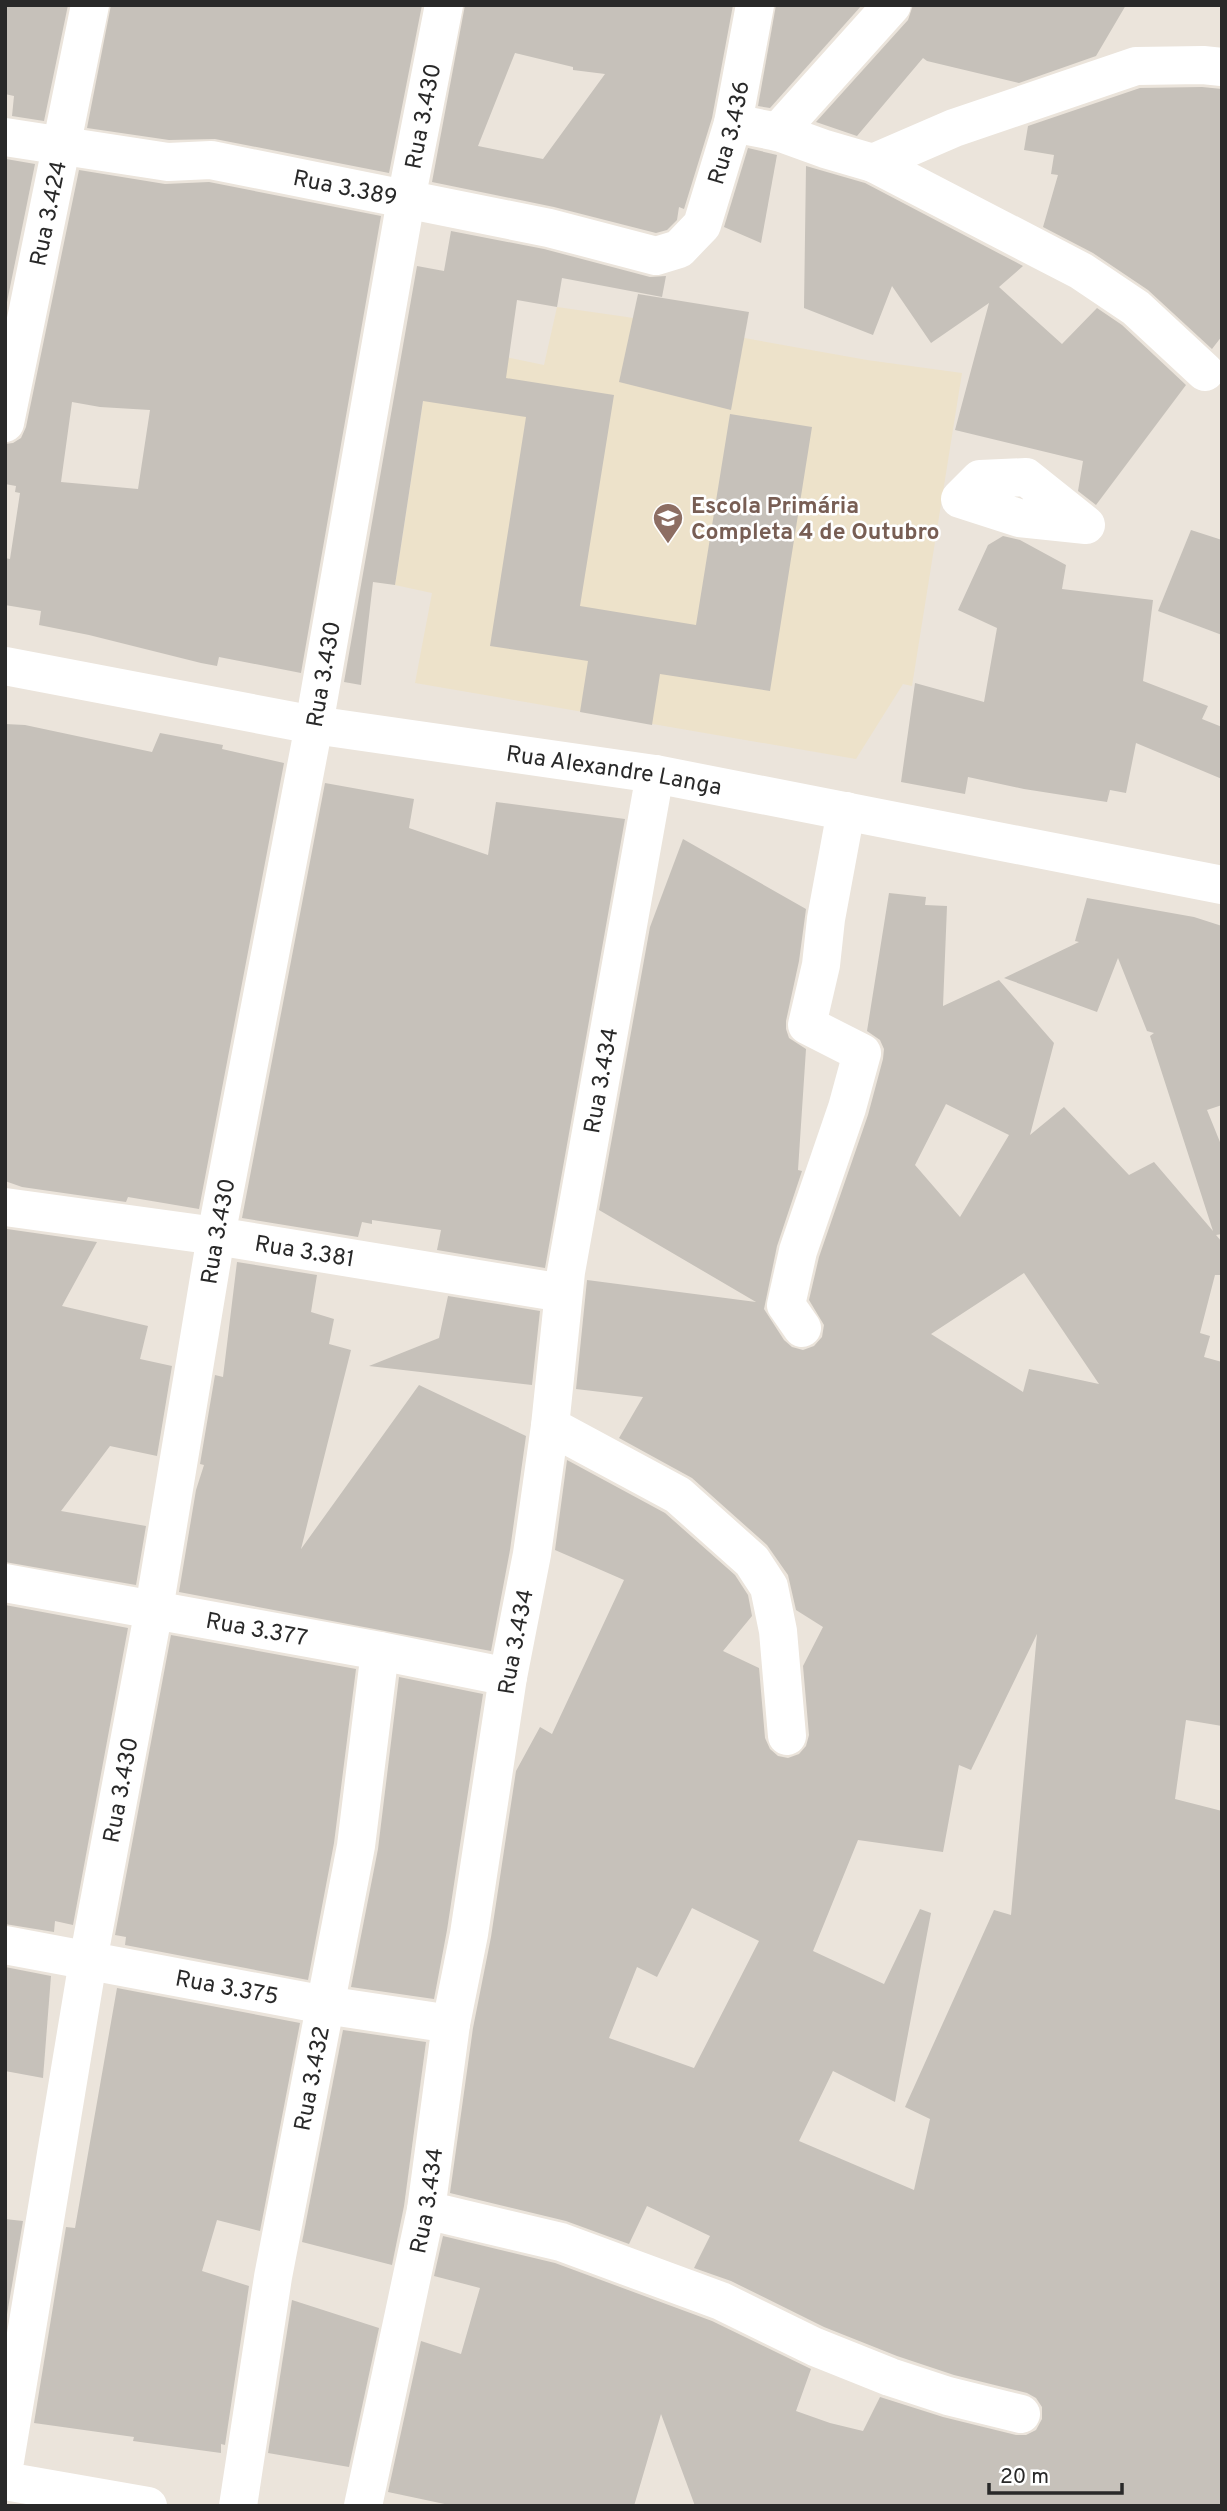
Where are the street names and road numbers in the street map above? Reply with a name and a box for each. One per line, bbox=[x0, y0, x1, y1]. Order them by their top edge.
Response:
street label: Rua 3.430 bbox=[400, 61, 449, 172]
street label: Rua 3.436 bbox=[703, 79, 758, 189]
street label: Rua 3.424 bbox=[25, 158, 75, 269]
street label: Rua 3.389 bbox=[290, 165, 400, 214]
street label: Rua 3.430 bbox=[302, 619, 349, 730]
street label: Rua Alexandre Langa bbox=[504, 741, 724, 804]
street label: Rua 3.434 bbox=[579, 1026, 626, 1136]
street label: Rua 3.430 bbox=[196, 1176, 244, 1287]
street label: Rua 3.381 bbox=[252, 1231, 357, 1276]
street label: Rua 3.434 bbox=[494, 1587, 542, 1697]
street label: Rua 3.377 bbox=[203, 1608, 310, 1655]
street label: Rua 3.430 bbox=[98, 1735, 147, 1846]
street label: Rua 3.375 bbox=[173, 1965, 281, 2013]
street label: Rua 3.432 bbox=[289, 2024, 338, 2134]
street label: Rua 3.434 bbox=[405, 2146, 451, 2257]

